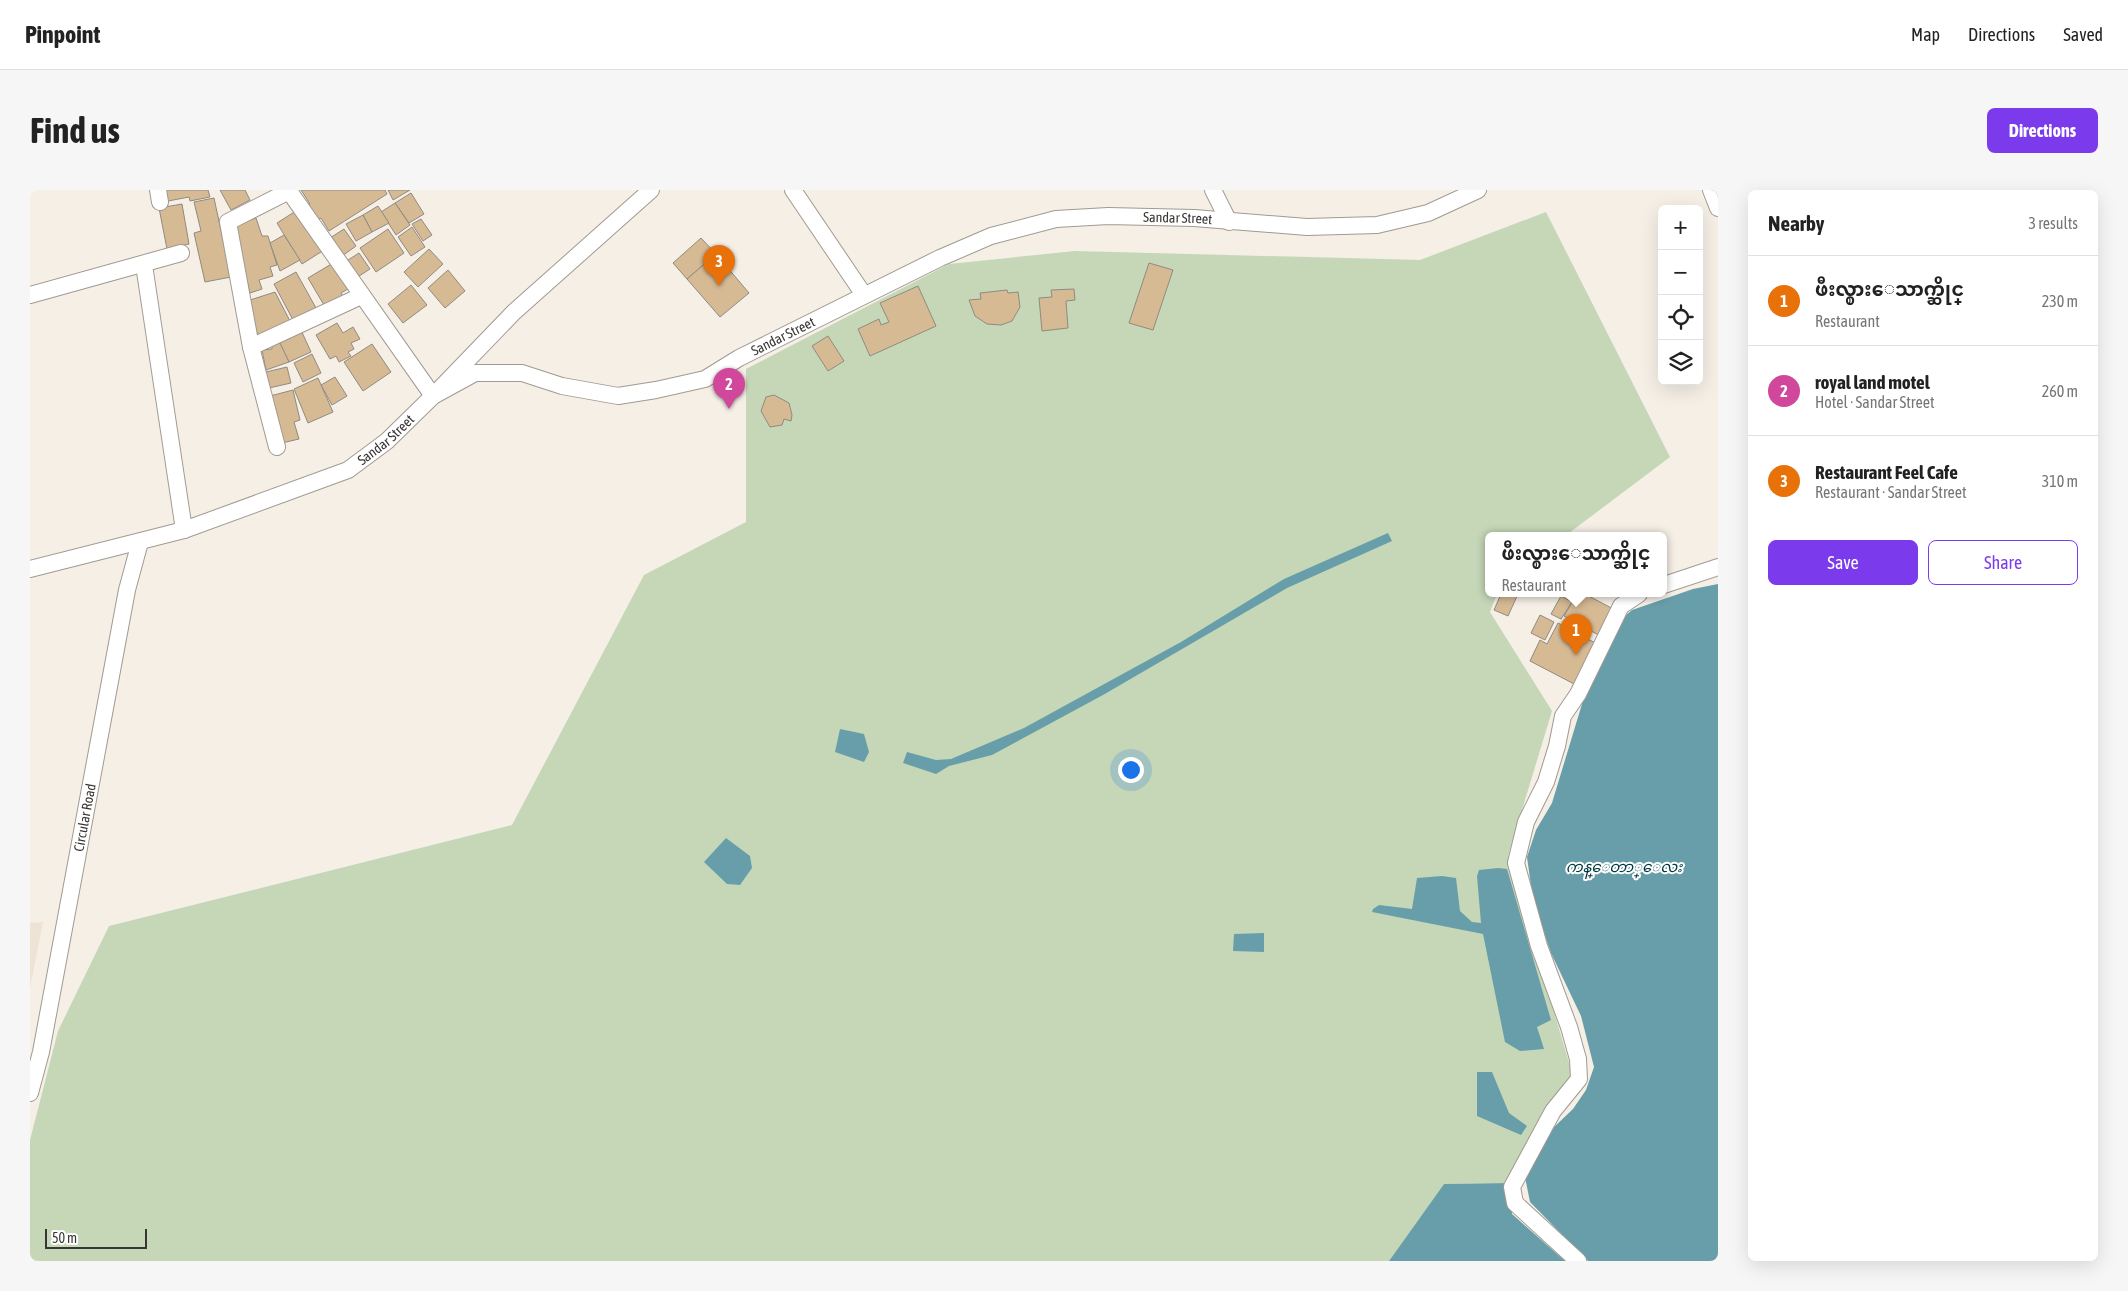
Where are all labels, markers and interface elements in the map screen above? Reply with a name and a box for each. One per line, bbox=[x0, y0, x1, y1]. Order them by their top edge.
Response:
text: Pinpoint bbox=[25, 21, 100, 48]
text: Map bbox=[1911, 24, 1940, 45]
text: Directions bbox=[1968, 24, 2035, 45]
text: Saved bbox=[2063, 24, 2103, 45]
button: Directions bbox=[1987, 108, 2098, 153]
text: Find us bbox=[30, 110, 120, 150]
map controls bbox=[1658, 205, 1703, 385]
button: + bbox=[1658, 205, 1703, 250]
street label: Sandar Street bbox=[1143, 209, 1213, 227]
text: Nearby bbox=[1768, 211, 1824, 235]
text: 3 results bbox=[2028, 214, 2078, 232]
pin: 3 bbox=[703, 245, 735, 286]
button: − bbox=[1658, 250, 1703, 295]
text: ဖီးလ္စားေသာက္ဆိုင္ bbox=[1815, 278, 1964, 300]
text: 1 bbox=[1780, 292, 1788, 310]
text: 230 m bbox=[2042, 292, 2078, 310]
button: locate bbox=[1658, 295, 1703, 340]
text: Restaurant bbox=[1815, 312, 1880, 330]
street label: Sandar Street bbox=[748, 314, 817, 359]
button: layers bbox=[1658, 340, 1703, 385]
pin: 2 bbox=[713, 368, 745, 409]
text: royal land motel bbox=[1815, 371, 1930, 393]
text: 2 bbox=[1780, 382, 1788, 400]
text: 260 m bbox=[2042, 382, 2078, 400]
text: Hotel · Sandar Street bbox=[1815, 393, 1935, 411]
street label: Sandar Street bbox=[354, 411, 417, 468]
text: Restaurant Feel Cafe bbox=[1815, 461, 1958, 483]
text: 3 bbox=[1780, 472, 1788, 490]
text: 310 m bbox=[2042, 472, 2078, 490]
text: Restaurant · Sandar Street bbox=[1815, 483, 1967, 501]
popup bbox=[1485, 532, 1667, 597]
button: Save bbox=[1768, 540, 1918, 585]
button: Share bbox=[1928, 540, 2078, 585]
text: ဖီးလ္စားေသာက္ဆိုင္ bbox=[1502, 542, 1650, 564]
text: Restaurant bbox=[1502, 576, 1566, 594]
pin: 1 bbox=[1560, 614, 1592, 655]
your location bbox=[1118, 757, 1144, 783]
street label: Circular Road bbox=[71, 782, 99, 853]
water label: ကန္ေတာ္ေလး bbox=[1566, 858, 1683, 879]
scale bar bbox=[45, 1226, 148, 1249]
text: 50 m bbox=[52, 1230, 77, 1246]

